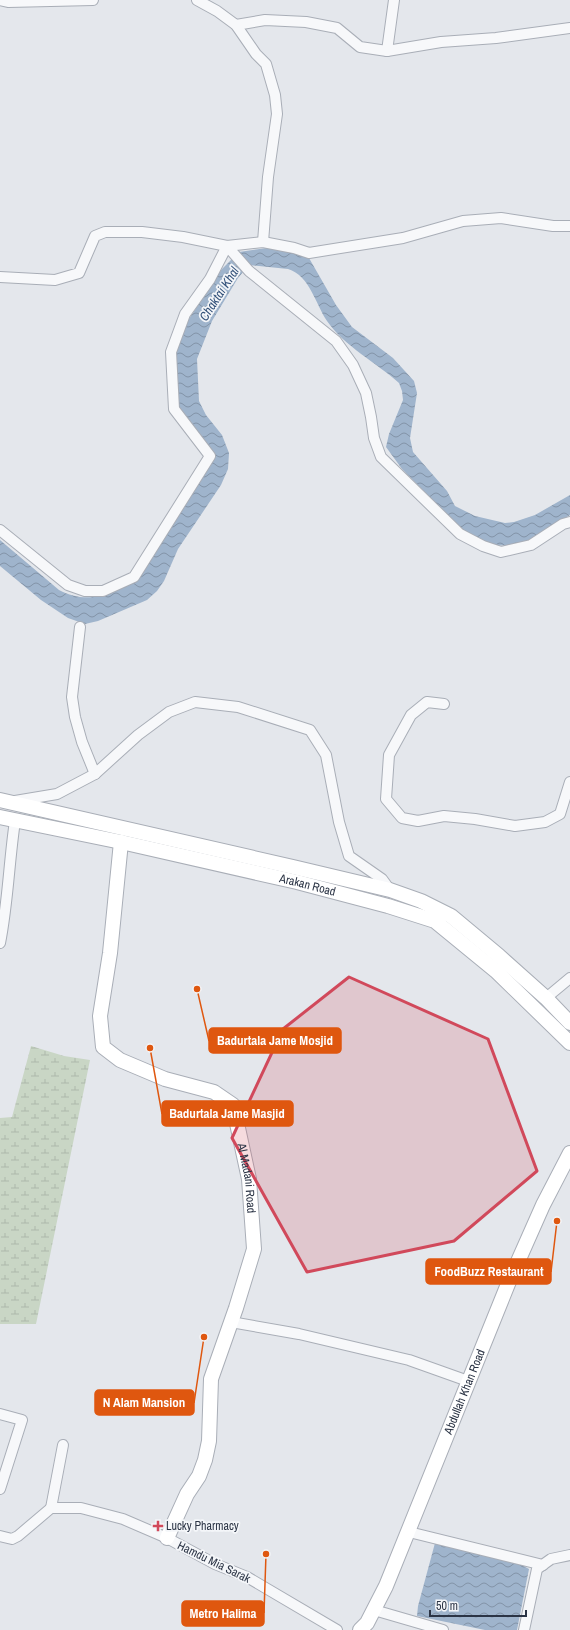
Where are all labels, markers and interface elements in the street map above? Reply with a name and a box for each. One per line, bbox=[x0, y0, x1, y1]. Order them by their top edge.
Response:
water label: Chaktai Khal bbox=[195, 263, 243, 324]
street label: Arakan Road bbox=[277, 870, 337, 900]
callout: Badurtala Jame Mosjid bbox=[209, 1028, 341, 1053]
text: Badurtala Jame Mosjid bbox=[217, 1032, 333, 1049]
callout: Badurtala Jame Masjid bbox=[162, 1101, 293, 1126]
text: Badurtala Jame Masjid bbox=[169, 1105, 285, 1122]
street label: Al Madani Road bbox=[233, 1141, 259, 1214]
callout: FoodBuzz Restaurant bbox=[426, 1259, 551, 1284]
text: FoodBuzz Restaurant bbox=[434, 1263, 544, 1280]
street label: Abdullah Khan Road bbox=[440, 1347, 489, 1438]
callout: N Alam Mansion bbox=[95, 1390, 194, 1415]
text: N Alam Mansion bbox=[103, 1394, 185, 1411]
place label: Lucky Pharmacy bbox=[166, 1518, 239, 1534]
marker: Lucky Pharmacy bbox=[153, 1521, 163, 1531]
street label: Hamdu Mia Sarak bbox=[175, 1537, 253, 1587]
scale bar bbox=[430, 1592, 526, 1618]
text: 50 m bbox=[436, 1598, 458, 1614]
callout: Metro Halima bbox=[182, 1601, 264, 1626]
text: Metro Halima bbox=[190, 1605, 257, 1622]

